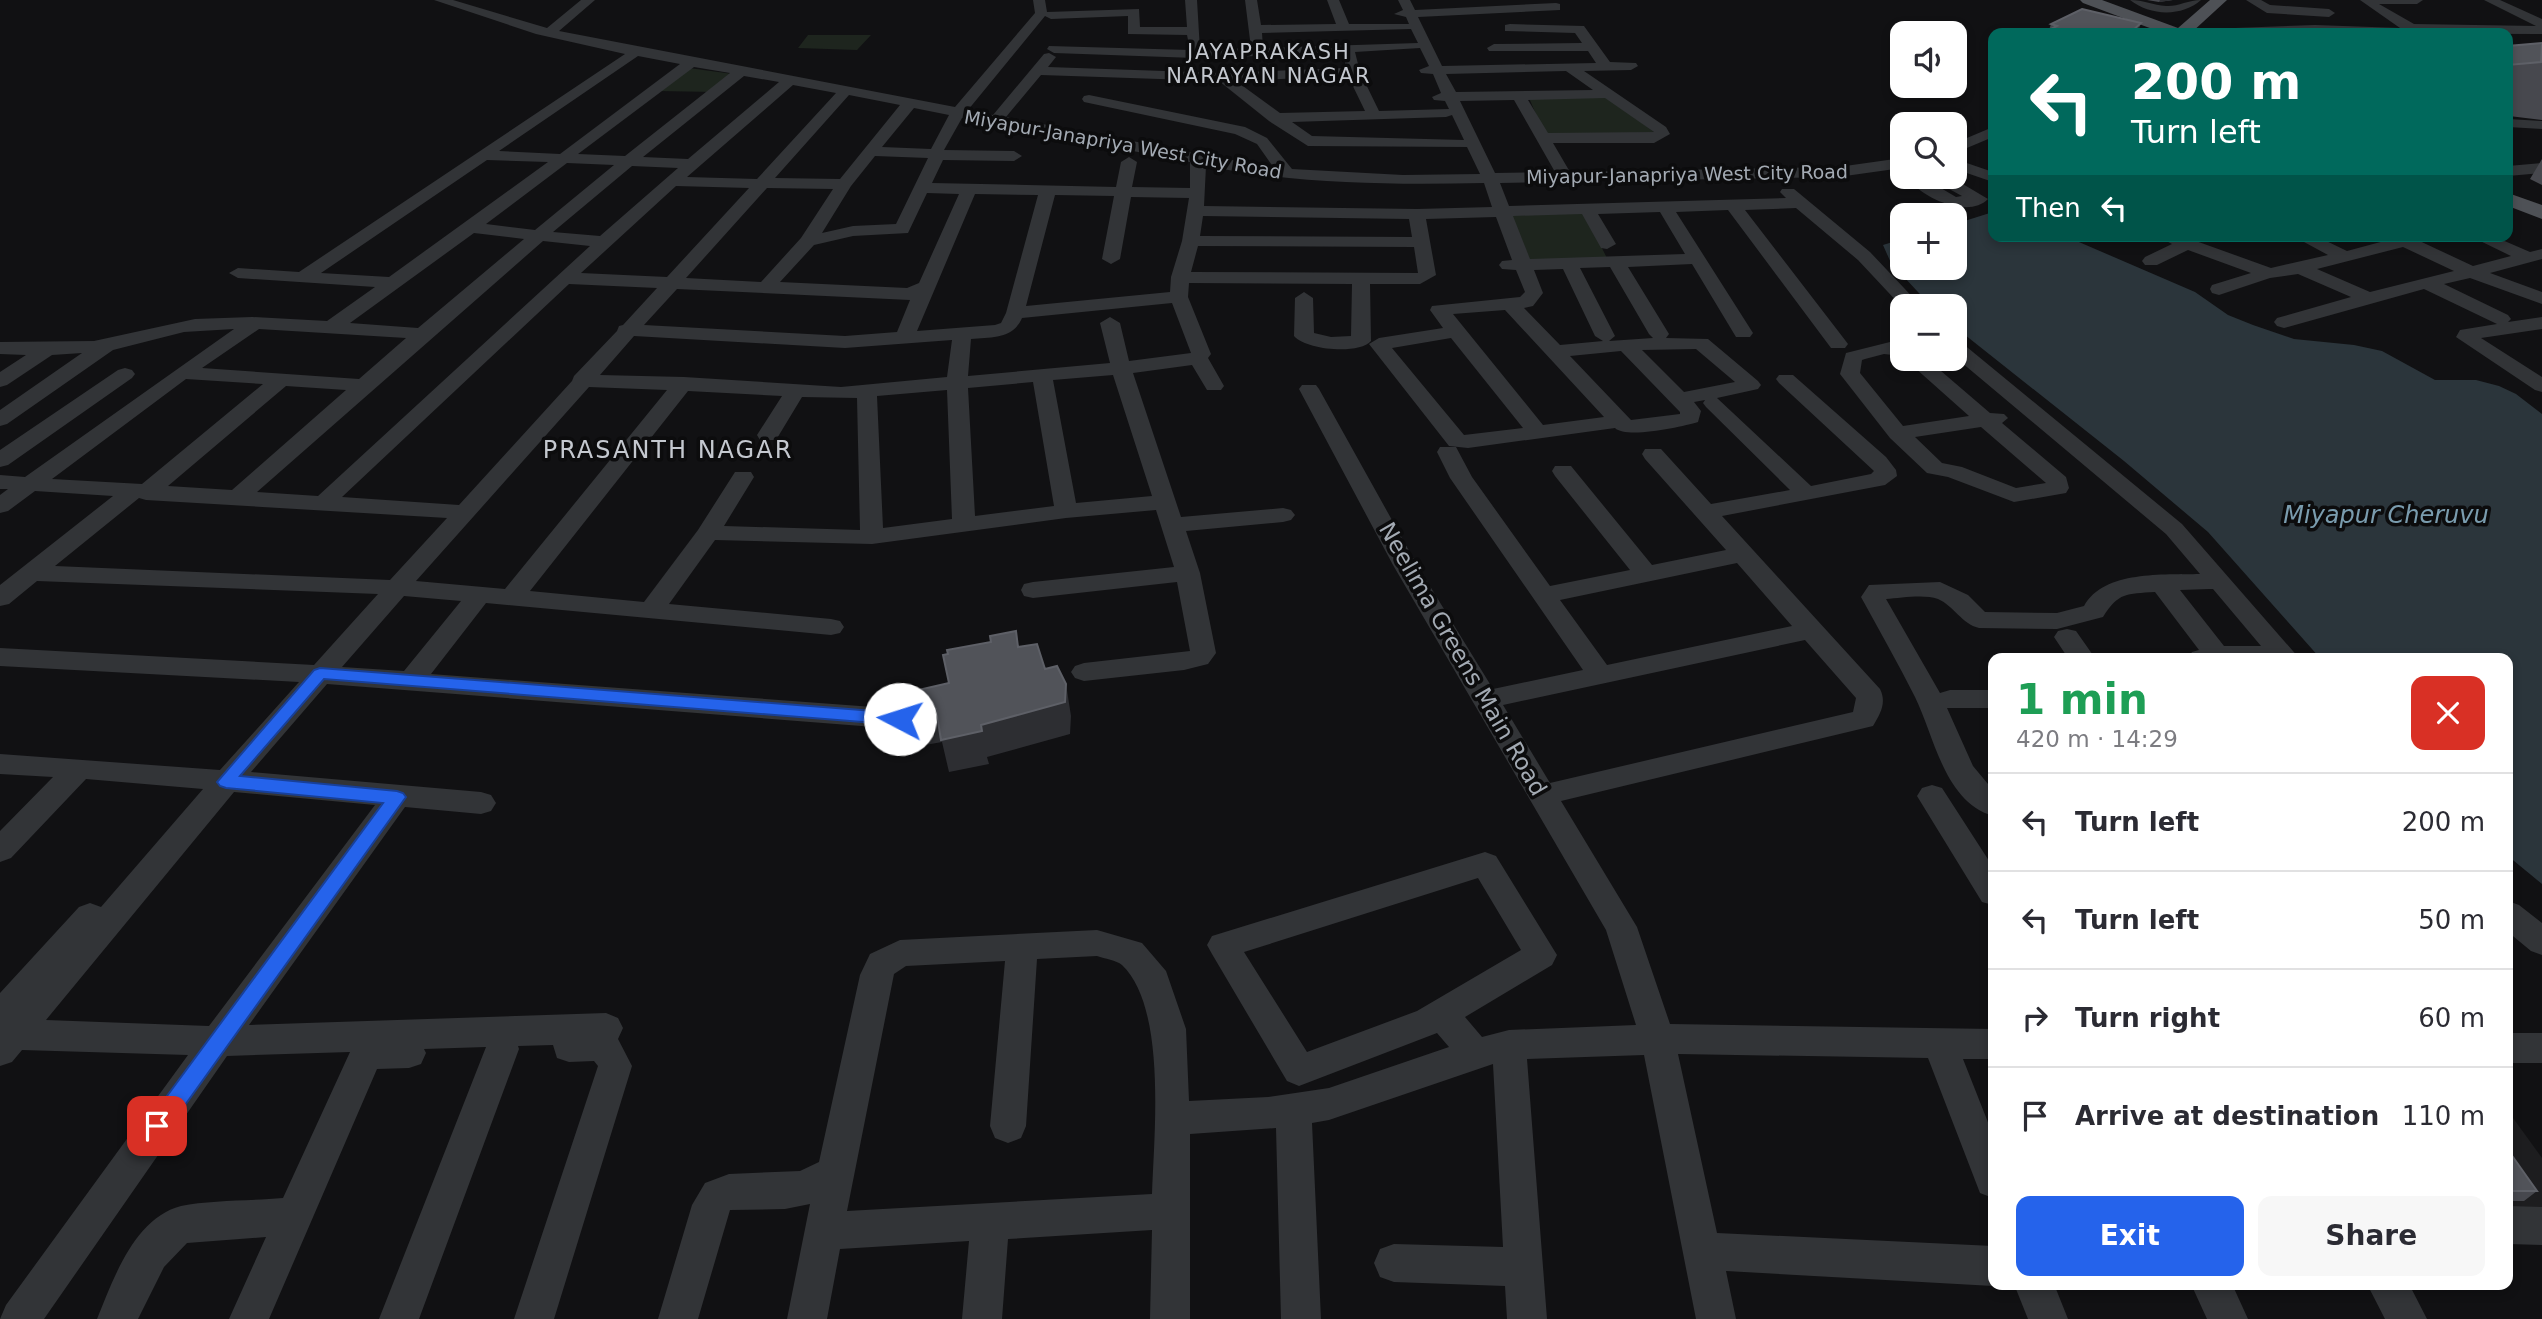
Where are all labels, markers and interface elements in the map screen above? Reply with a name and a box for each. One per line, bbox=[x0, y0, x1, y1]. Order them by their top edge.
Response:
map controls bbox=[1890, 21, 1967, 371]
button: sound bbox=[1890, 21, 1967, 98]
district label: JAYAPRAKASH NARAYAN NAGAR bbox=[1166, 40, 1372, 88]
text: 200 m bbox=[2131, 54, 2301, 111]
icon: left bbox=[2016, 56, 2107, 147]
street label: Miyapur-Janapriya West City Road bbox=[963, 105, 1283, 183]
button: search bbox=[1890, 112, 1967, 189]
text: Turn left bbox=[2131, 113, 2261, 151]
street label: Miyapur-Janapriya West City Road bbox=[1526, 160, 1848, 188]
icon: left bbox=[2095, 189, 2133, 227]
text: Then bbox=[2016, 193, 2081, 223]
button: + bbox=[1890, 203, 1967, 280]
button: − bbox=[1890, 294, 1967, 371]
district label: PRASANTH NAGAR bbox=[543, 436, 793, 464]
water label: Miyapur Cheruvu bbox=[2283, 501, 2489, 529]
street label: Neelima Greens Main Road bbox=[1374, 518, 1552, 800]
text: 1 min bbox=[2016, 675, 2148, 724]
button: close bbox=[2411, 676, 2485, 750]
position arrow bbox=[863, 682, 937, 756]
text: 420 m · 14:29 bbox=[2016, 726, 2178, 752]
icon: left bbox=[2016, 803, 2054, 841]
text: Turn left bbox=[2075, 807, 2199, 837]
text: 200 m bbox=[2402, 807, 2485, 837]
icon: left bbox=[2016, 901, 2054, 939]
text: Turn left bbox=[2075, 905, 2199, 935]
text: 50 m bbox=[2418, 905, 2485, 935]
icon: right bbox=[2016, 999, 2054, 1037]
text: Turn right bbox=[2075, 1003, 2220, 1033]
text: 60 m bbox=[2418, 1003, 2485, 1033]
pin bbox=[127, 1096, 187, 1156]
icon: arrive bbox=[2016, 1097, 2054, 1135]
text: Arrive at destination bbox=[2075, 1101, 2379, 1131]
text: 110 m bbox=[2402, 1101, 2485, 1131]
icon: arrive bbox=[138, 1107, 176, 1145]
button: Exit bbox=[2016, 1196, 2244, 1276]
button: Share bbox=[2258, 1196, 2485, 1276]

